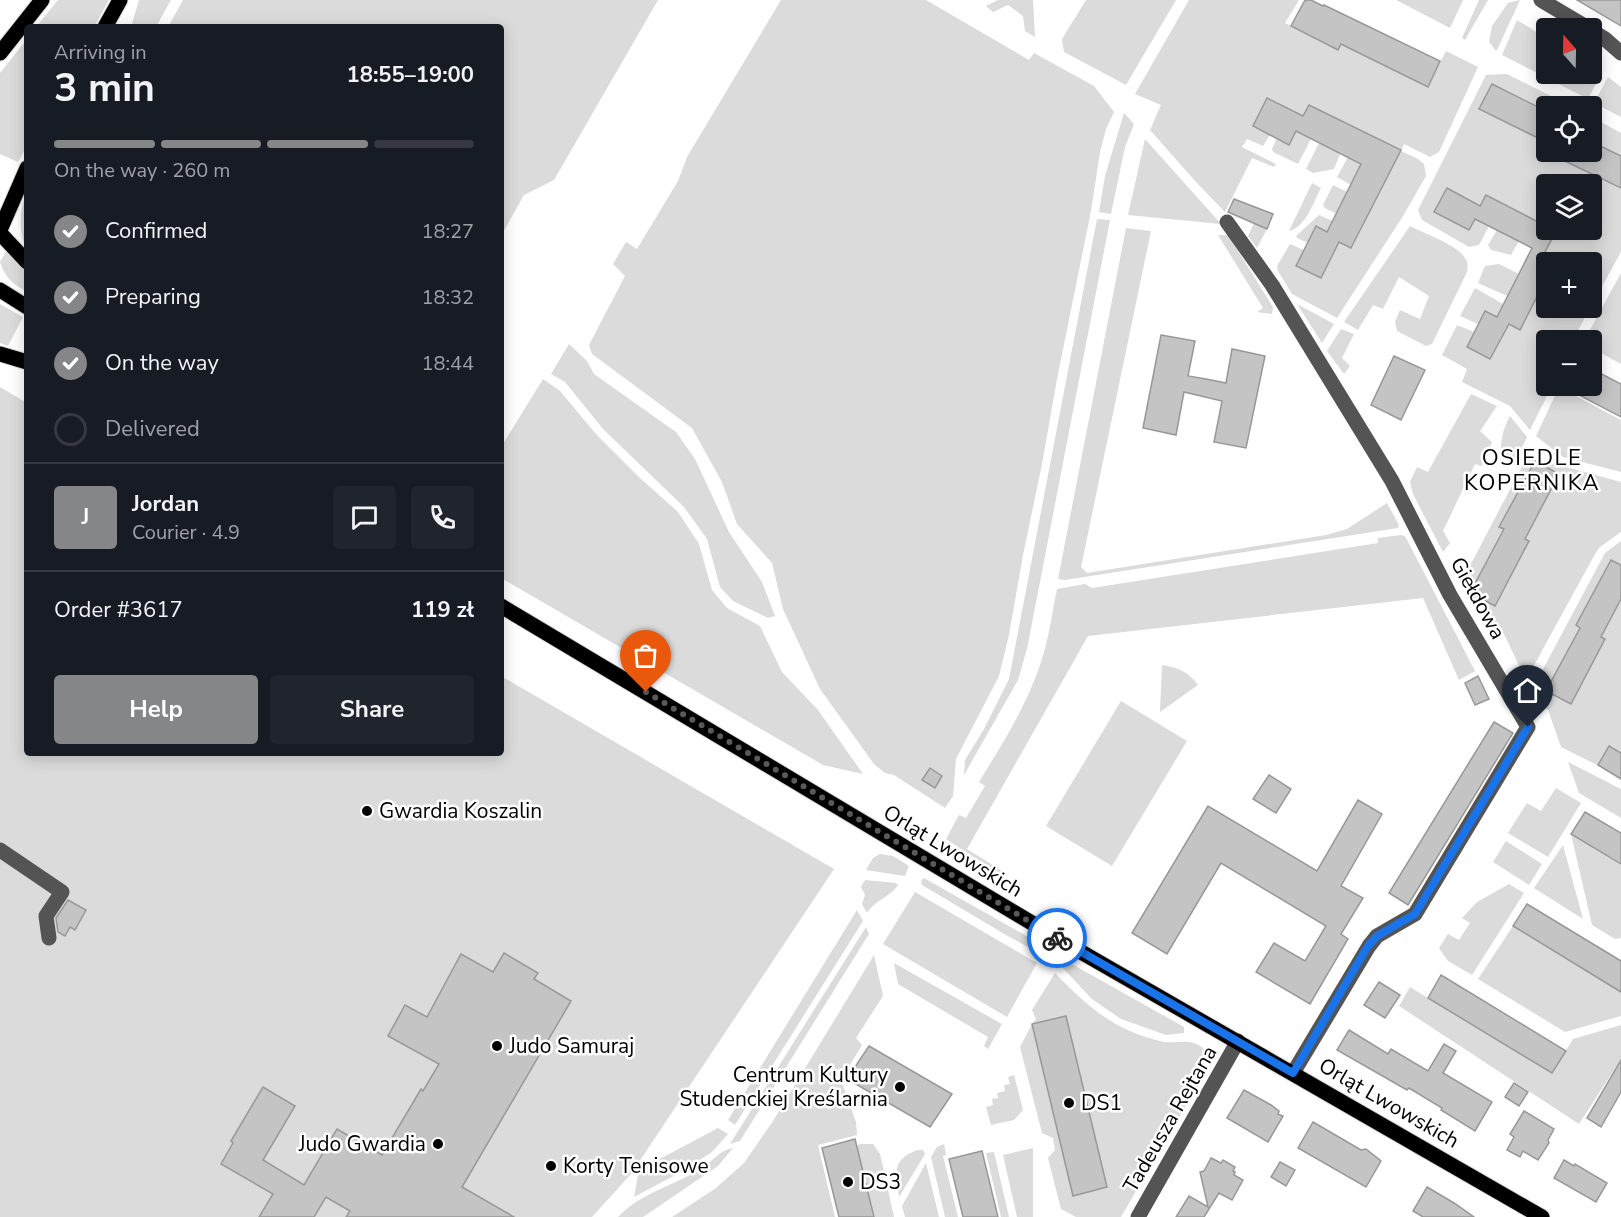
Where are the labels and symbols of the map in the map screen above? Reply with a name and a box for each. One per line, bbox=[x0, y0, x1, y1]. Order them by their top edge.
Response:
north arrow bbox=[1536, 18, 1602, 84]
district label: OSIEDLE KOPERNIKA bbox=[1464, 443, 1600, 498]
street label: Giełdowa bbox=[1444, 552, 1512, 644]
pin bbox=[620, 630, 671, 692]
pin bbox=[1502, 665, 1553, 727]
place label: Gwardia Koszalin bbox=[379, 797, 542, 825]
street label: Orląt Lwowskich bbox=[878, 798, 1028, 904]
marker: Gwardia Koszalin bbox=[360, 804, 374, 818]
courier bbox=[1027, 908, 1087, 968]
place label: Judo Samuraj bbox=[508, 1032, 634, 1060]
marker: Judo Samuraj bbox=[490, 1039, 504, 1053]
street label: Tadeusza Rejtana bbox=[1117, 1041, 1223, 1197]
street label: Orląt Lwowskich bbox=[1314, 1051, 1464, 1155]
place label: Centrum Kultury Studenckiej Kreślarnia bbox=[679, 1061, 888, 1113]
marker: Centrum Kultury Studenckiej Kreślarnia bbox=[893, 1080, 907, 1094]
place label: DS1 bbox=[1081, 1089, 1122, 1117]
marker: DS1 bbox=[1062, 1096, 1076, 1110]
place label: Judo Gwardia bbox=[298, 1130, 426, 1158]
marker: Judo Gwardia bbox=[431, 1137, 445, 1151]
place label: Korty Tenisowe bbox=[563, 1152, 709, 1180]
marker: Korty Tenisowe bbox=[544, 1159, 558, 1173]
place label: DS3 bbox=[860, 1168, 901, 1196]
marker: DS3 bbox=[841, 1175, 855, 1189]

